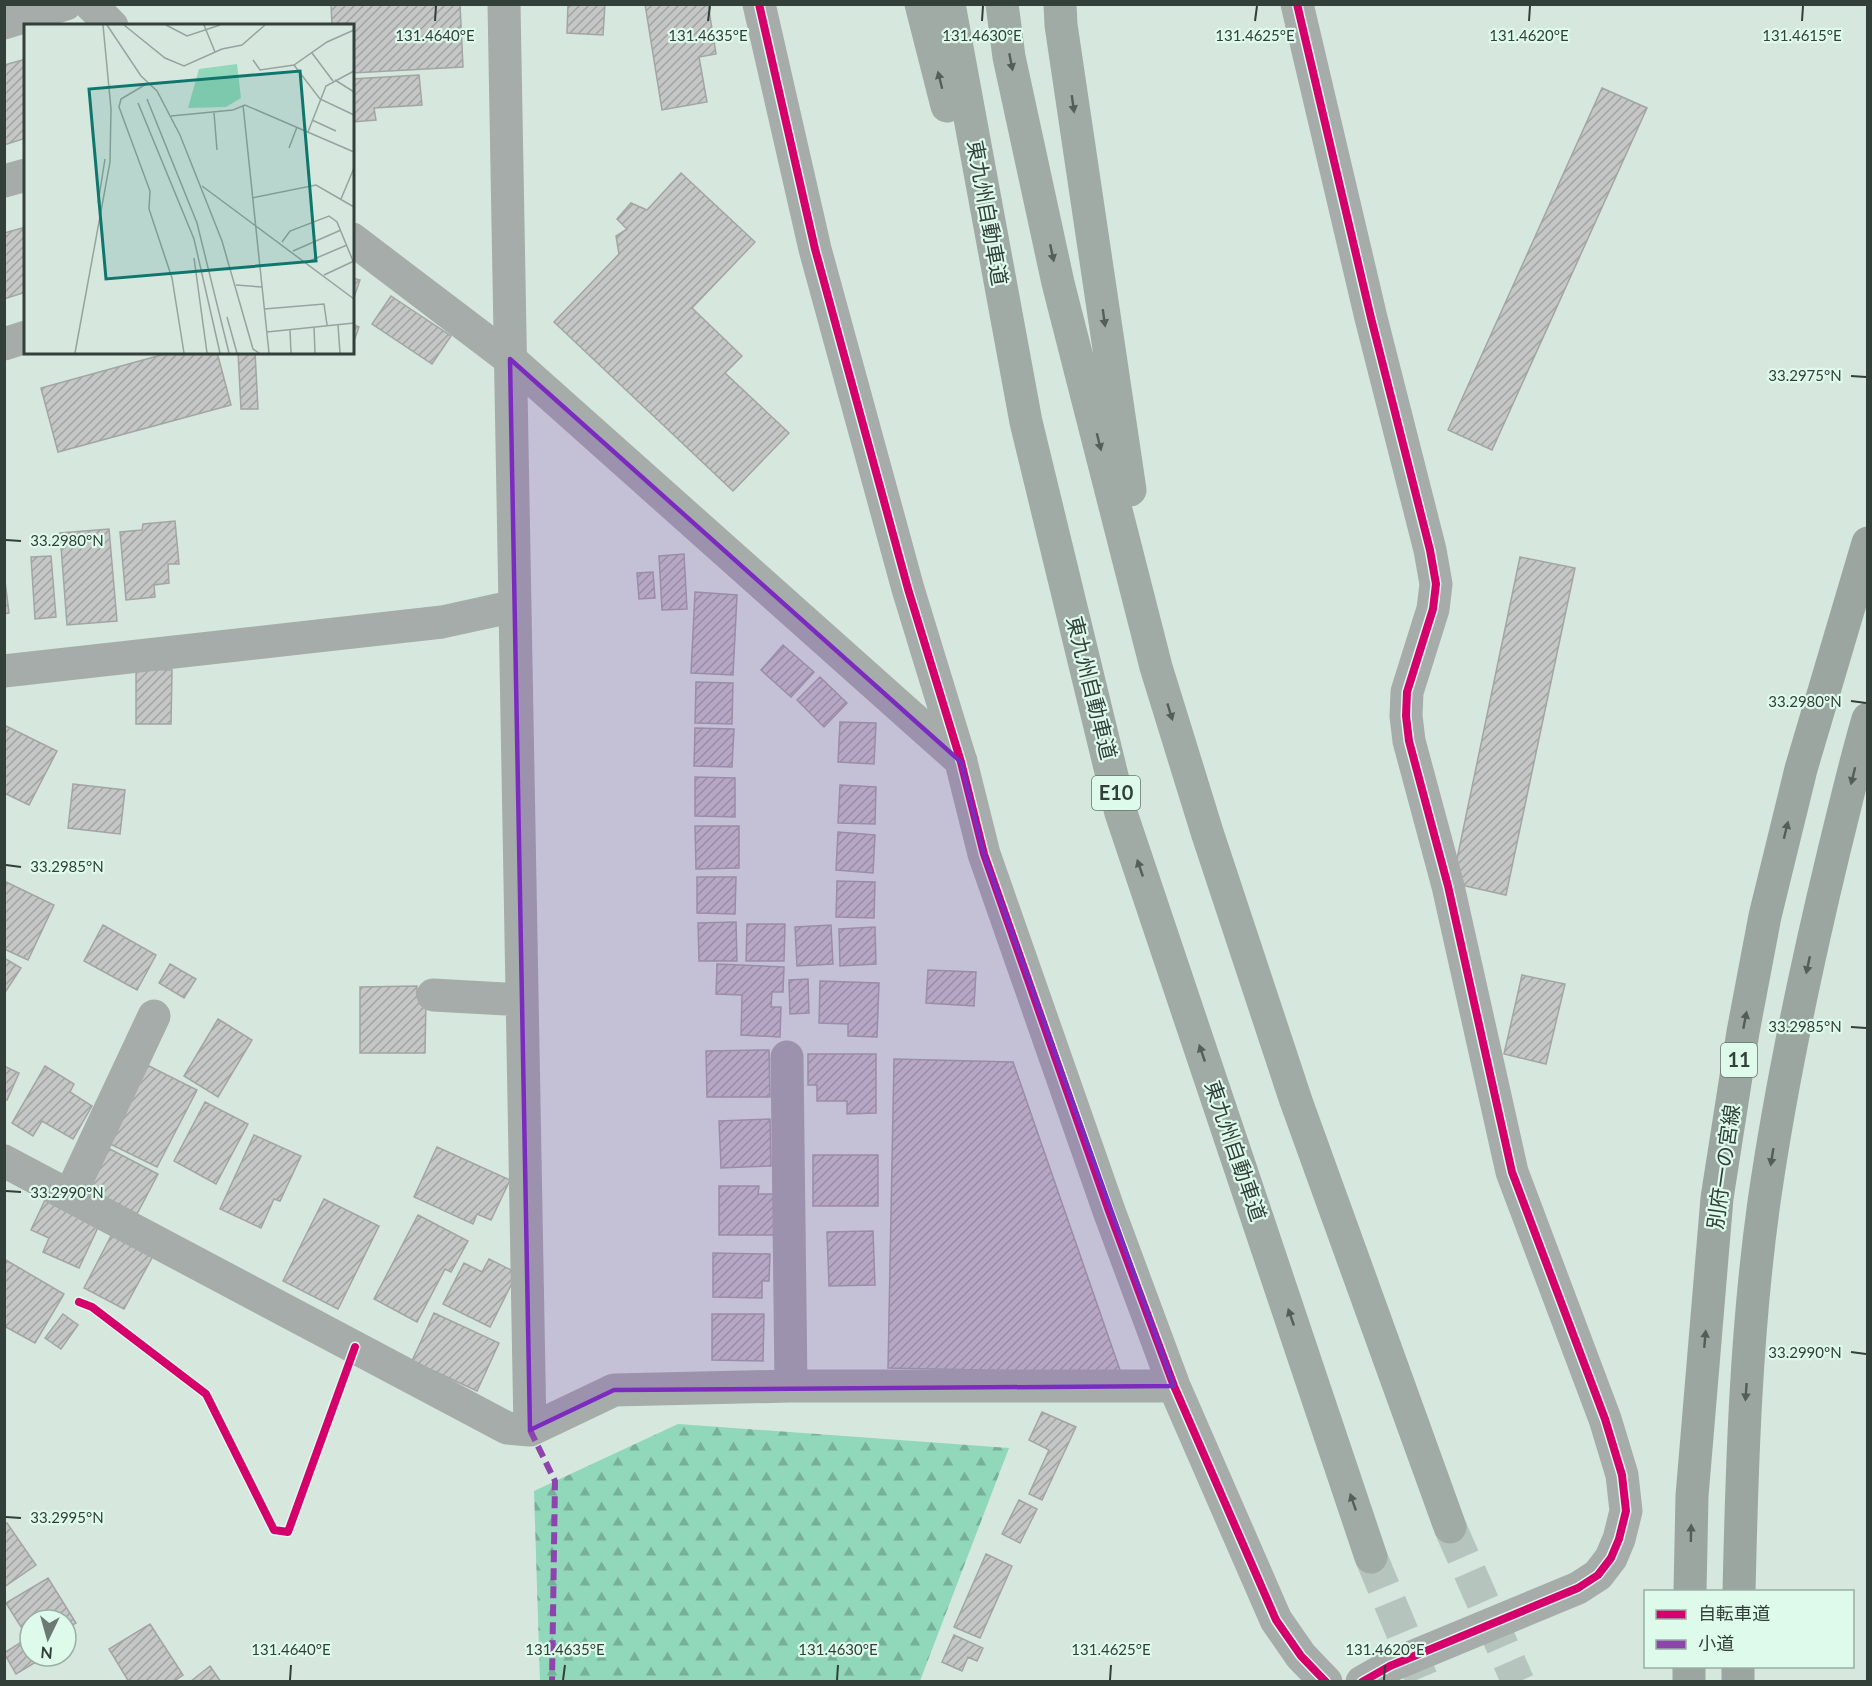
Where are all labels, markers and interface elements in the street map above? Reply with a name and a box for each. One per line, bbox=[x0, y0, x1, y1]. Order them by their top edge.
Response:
inset map bbox=[24, 24, 354, 354]
text: 131.4640°E bbox=[395, 26, 475, 44]
text: 131.4635°E bbox=[668, 26, 748, 44]
text: 131.4630°E bbox=[942, 26, 1022, 44]
text: 131.4625°E bbox=[1215, 26, 1295, 44]
text: 131.4620°E bbox=[1489, 26, 1569, 44]
text: 131.4615°E bbox=[1762, 26, 1842, 44]
one-way arrow bbox=[1007, 53, 1016, 72]
one-way arrow bbox=[935, 71, 945, 89]
one-way arrow bbox=[1068, 95, 1077, 114]
street label: 東九州自動車道 bbox=[963, 138, 1014, 287]
one-way arrow bbox=[1047, 244, 1057, 262]
one-way arrow bbox=[1100, 308, 1109, 327]
text: 33.2975°N bbox=[1768, 366, 1842, 384]
one-way arrow bbox=[1094, 433, 1104, 451]
text: 33.2980°N bbox=[30, 531, 104, 549]
street label: 東九州自動車道 bbox=[1063, 613, 1122, 762]
text: 33.2980°N bbox=[1768, 692, 1842, 710]
one-way arrow bbox=[1166, 703, 1175, 721]
one-way arrow bbox=[1847, 766, 1857, 785]
road number: E10 bbox=[1092, 776, 1140, 810]
one-way arrow bbox=[1782, 821, 1792, 839]
text: 33.2985°N bbox=[30, 857, 104, 875]
one-way arrow bbox=[1134, 859, 1144, 877]
one-way arrow bbox=[1803, 956, 1812, 975]
one-way arrow bbox=[1741, 1011, 1750, 1030]
text: 33.2985°N bbox=[1768, 1017, 1842, 1035]
one-way arrow bbox=[1196, 1043, 1206, 1061]
road number: 11 bbox=[1721, 1043, 1757, 1077]
street label: 東九州自動車道 bbox=[1201, 1077, 1272, 1224]
street label: 別府一の宮線 bbox=[1701, 1103, 1744, 1231]
one-way arrow bbox=[1767, 1148, 1776, 1167]
text: 33.2990°N bbox=[30, 1183, 104, 1201]
one-way arrow bbox=[1285, 1308, 1295, 1326]
one-way arrow bbox=[1701, 1329, 1710, 1348]
text: 33.2990°N bbox=[1768, 1343, 1842, 1361]
one-way arrow bbox=[1742, 1383, 1751, 1402]
one-way arrow bbox=[1347, 1493, 1357, 1511]
text: 33.2995°N bbox=[30, 1508, 104, 1526]
one-way arrow bbox=[1687, 1524, 1696, 1543]
legend bbox=[1644, 1590, 1854, 1668]
text: 自転車道 bbox=[1698, 1602, 1770, 1624]
north arrow bbox=[18, 1608, 78, 1668]
text: 小道 bbox=[1698, 1632, 1734, 1654]
text: 131.4640°E bbox=[251, 1640, 331, 1658]
text: 131.4635°E bbox=[525, 1640, 605, 1658]
text: 131.4630°E bbox=[798, 1640, 878, 1658]
text: 131.4625°E bbox=[1071, 1640, 1151, 1658]
text: 131.4620°E bbox=[1345, 1640, 1425, 1658]
text: N bbox=[40, 1643, 54, 1663]

